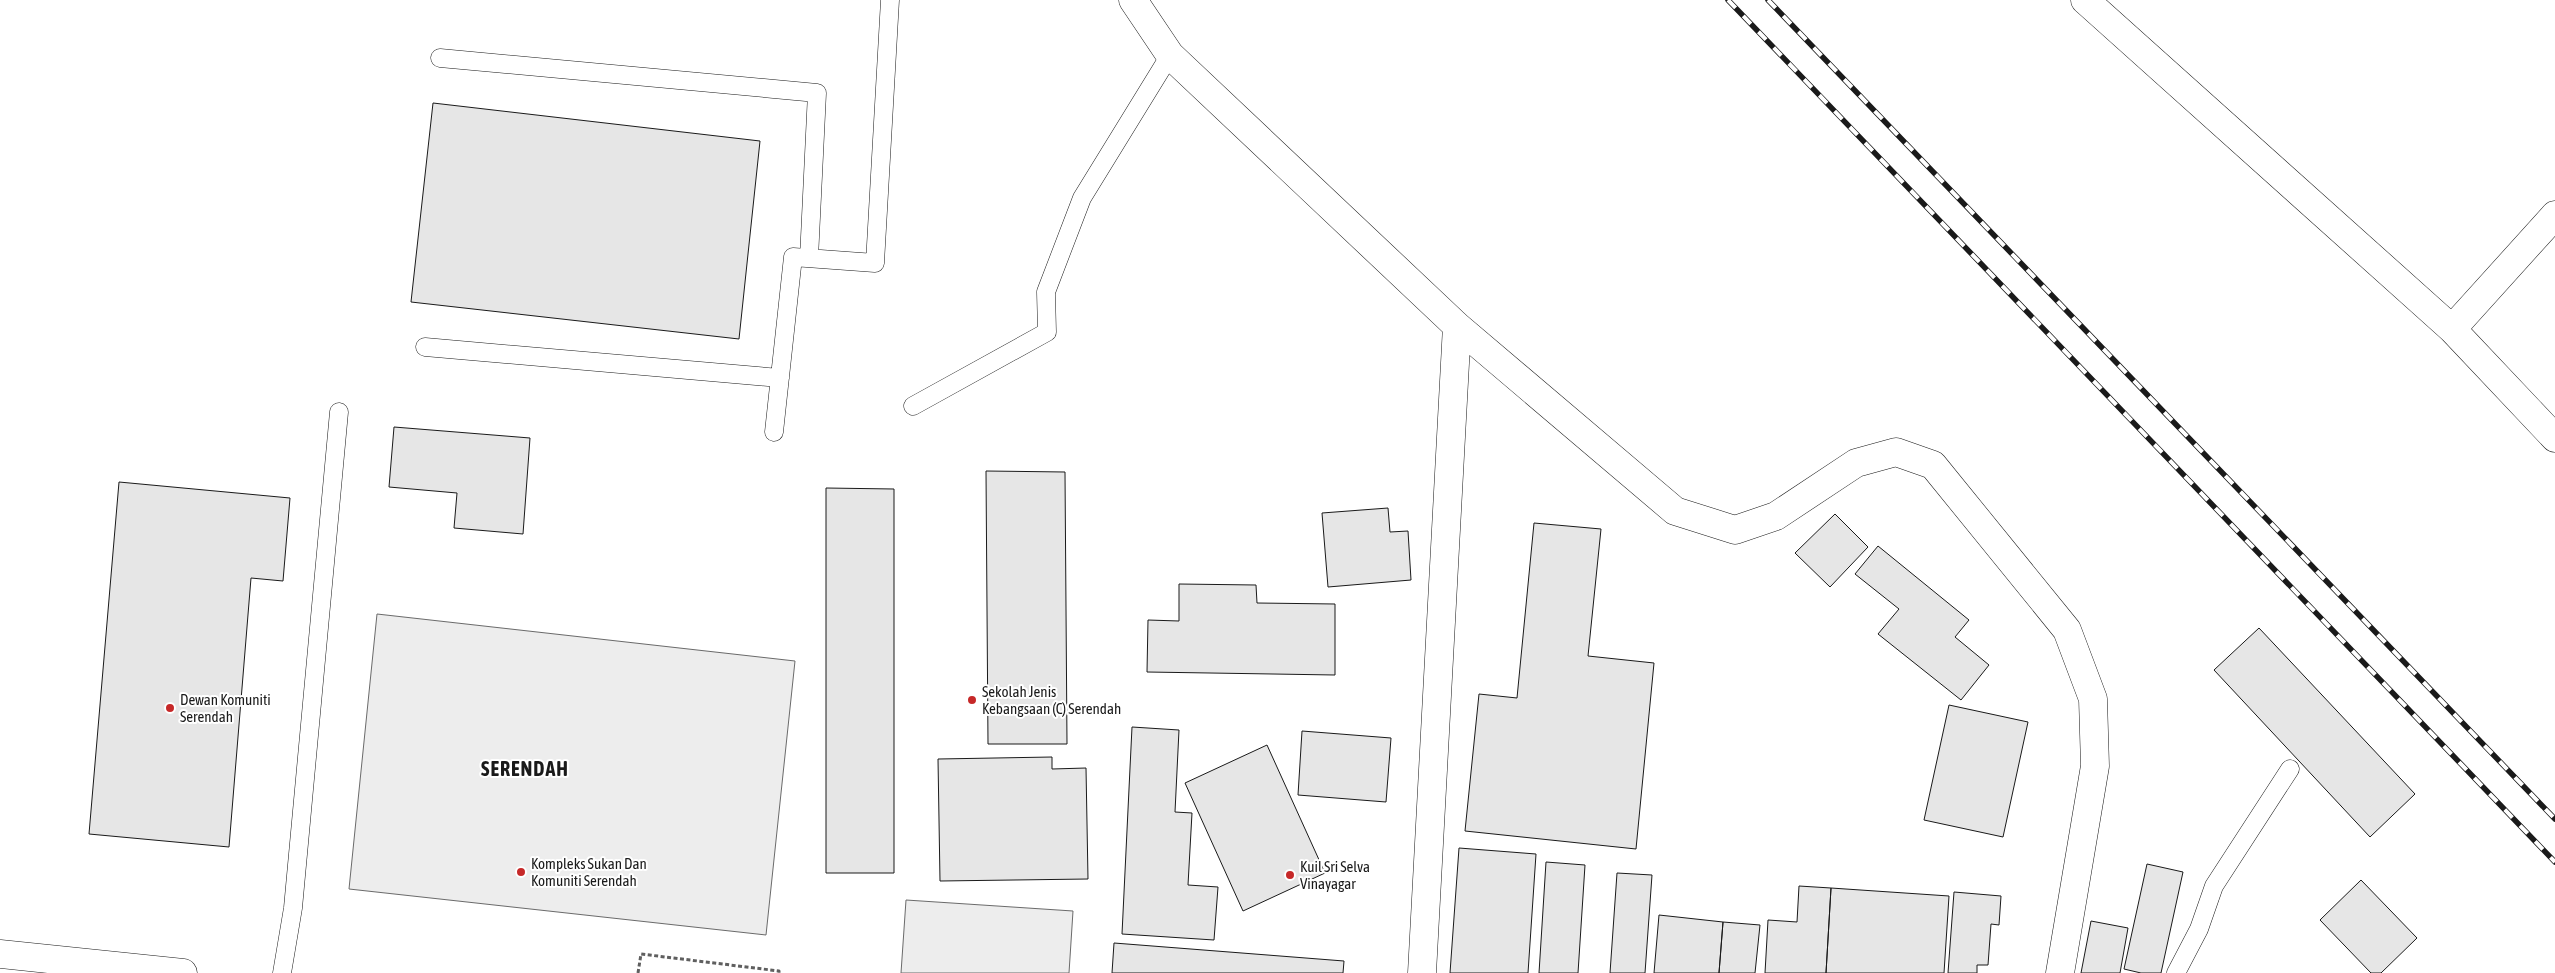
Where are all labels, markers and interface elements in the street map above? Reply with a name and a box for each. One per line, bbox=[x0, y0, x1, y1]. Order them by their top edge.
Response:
place label: Sekolah Jenis Kebangsaan (C) Serendah bbox=[982, 683, 1121, 717]
place label: Dewan Komuniti Serendah bbox=[180, 691, 271, 725]
marker: Sekolah Jenis Kebangsaan (C) Serendah bbox=[966, 694, 978, 706]
marker: Dewan Komuniti Serendah bbox=[164, 702, 176, 714]
district label: SERENDAH bbox=[481, 757, 569, 780]
place label: Kompleks Sukan Dan Komuniti Serendah bbox=[531, 855, 647, 889]
place label: Kuil Sri Selva Vinayagar bbox=[1300, 858, 1370, 892]
marker: Kompleks Sukan Dan Komuniti Serendah bbox=[515, 866, 527, 878]
marker: Kuil Sri Selva Vinayagar bbox=[1284, 869, 1296, 881]

